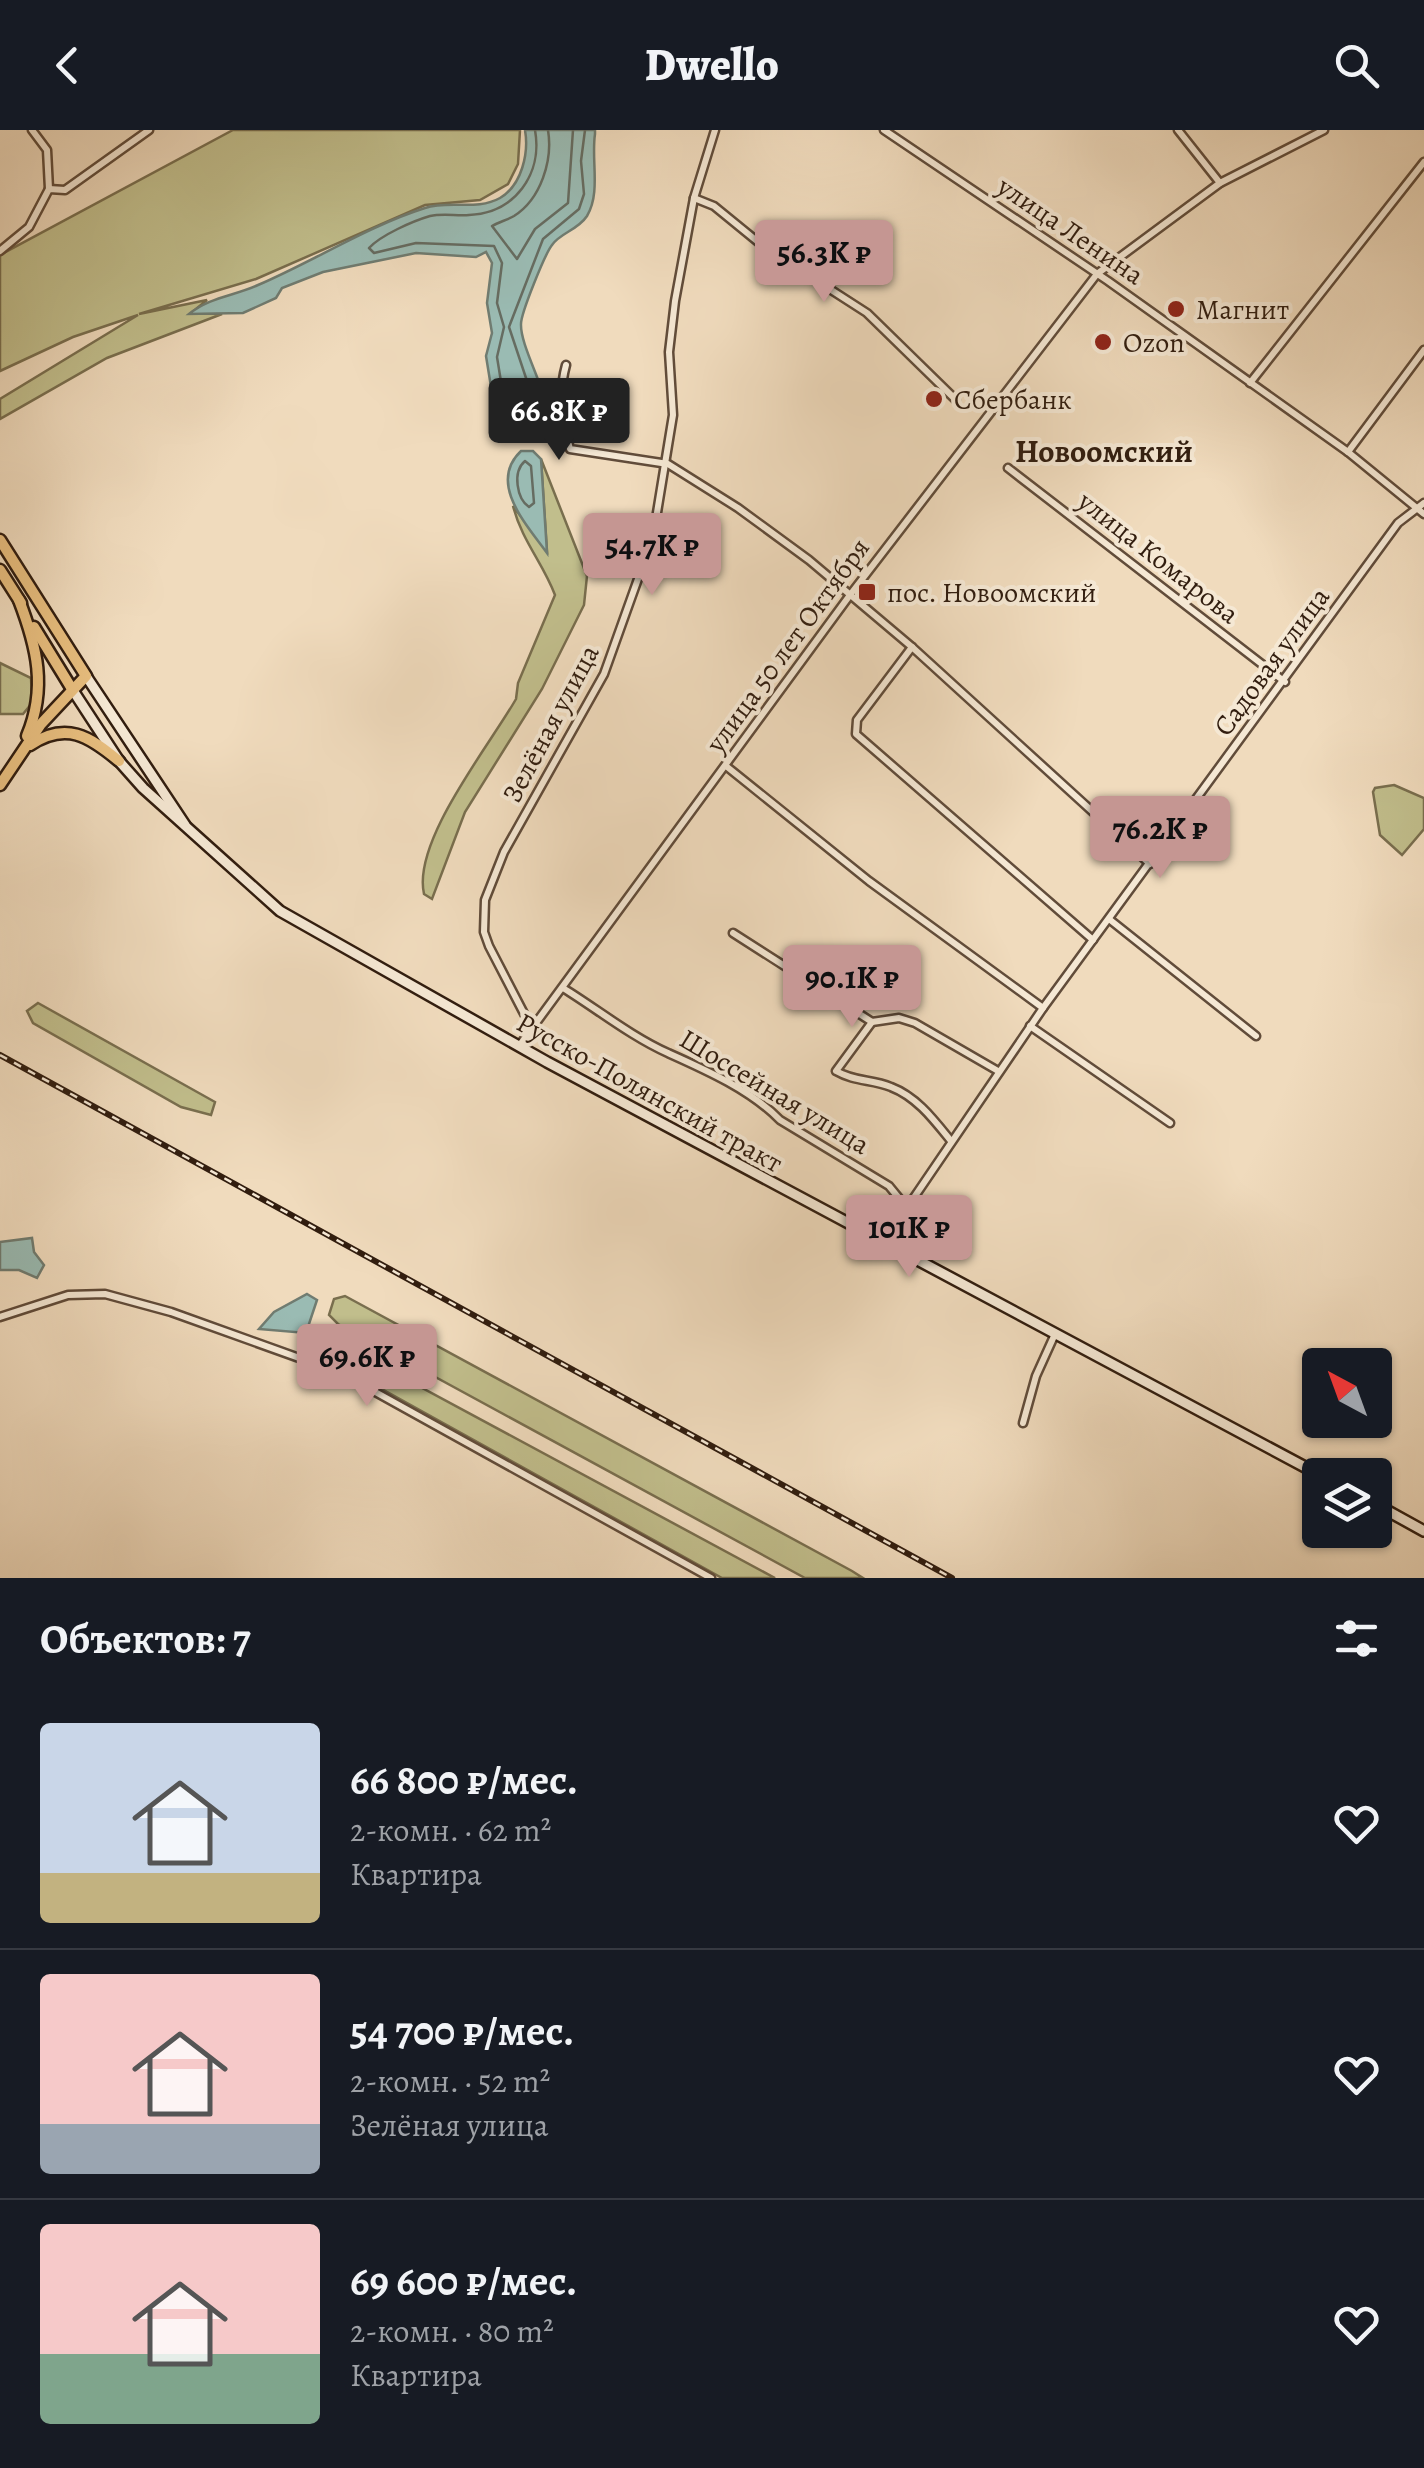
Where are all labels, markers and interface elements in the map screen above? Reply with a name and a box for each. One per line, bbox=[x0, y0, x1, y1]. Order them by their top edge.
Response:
text: Dwello bbox=[645, 34, 779, 96]
icon: back bbox=[40, 38, 95, 93]
icon: search bbox=[1329, 38, 1384, 93]
street label: улица Ленина bbox=[989, 167, 1151, 294]
pin: 56.3K ₽ bbox=[732, 220, 916, 305]
text: 56.3K ₽ bbox=[777, 230, 871, 274]
place label: Магнит bbox=[1196, 291, 1289, 329]
marker: Магнит bbox=[1165, 298, 1187, 320]
place label: Ozon bbox=[1123, 324, 1185, 362]
marker: Ozon bbox=[1092, 331, 1114, 353]
pin: 66.8K ₽ bbox=[467, 378, 651, 463]
place label: Сбербанк bbox=[954, 381, 1072, 419]
text: 66.8K ₽ bbox=[511, 388, 607, 432]
marker: Сбербанк bbox=[923, 388, 945, 410]
district label: Новоомский bbox=[1015, 429, 1193, 473]
street label: улица Комарова bbox=[1069, 482, 1247, 633]
pin: 54.7K ₽ bbox=[560, 513, 744, 598]
text: 54.7K ₽ bbox=[605, 523, 699, 567]
street label: улица 50 лет Октября bbox=[696, 531, 879, 761]
place label: пос. Новоомский bbox=[887, 574, 1096, 612]
street label: Садовая улица bbox=[1205, 580, 1339, 744]
marker: пос. Новоомский bbox=[856, 581, 878, 603]
street label: Зелёная улица bbox=[493, 638, 608, 809]
pin: 76.2K ₽ bbox=[1068, 796, 1252, 881]
text: 76.2K ₽ bbox=[1112, 806, 1208, 850]
pin: 90.1K ₽ bbox=[760, 945, 944, 1030]
text: 90.1K ₽ bbox=[805, 955, 899, 999]
street label: Русско-Полянский тракт bbox=[510, 1004, 789, 1182]
street label: Шоссейная улица bbox=[672, 1020, 877, 1164]
pin: 101K ₽ bbox=[828, 1195, 990, 1280]
text: 101K ₽ bbox=[868, 1205, 950, 1249]
pin: 69.6K ₽ bbox=[275, 1324, 459, 1409]
text: 69.6K ₽ bbox=[319, 1334, 415, 1378]
north arrow bbox=[1302, 1348, 1392, 1438]
map controls bbox=[1302, 1348, 1392, 1548]
button: layers bbox=[1302, 1458, 1392, 1548]
text: Объектов: 7 bbox=[40, 1610, 251, 1667]
icon: filters bbox=[1329, 1611, 1384, 1666]
text: 66 800 ₽/мес. bbox=[350, 1751, 578, 1808]
icon: home bbox=[120, 1763, 240, 1883]
icon: heart bbox=[1329, 1796, 1384, 1851]
text: 2-комн. · 62 m² bbox=[350, 1808, 551, 1852]
text: Квартира bbox=[350, 1852, 482, 1896]
text: 54 700 ₽/мес. bbox=[350, 2002, 574, 2059]
icon: home bbox=[120, 2014, 240, 2134]
icon: heart bbox=[1329, 2047, 1384, 2102]
text: 2-комн. · 52 m² bbox=[350, 2059, 550, 2103]
text: Зелёная улица bbox=[350, 2103, 549, 2147]
text: 69 600 ₽/мес. bbox=[350, 2252, 577, 2309]
icon: home bbox=[120, 2264, 240, 2384]
icon: heart bbox=[1329, 2297, 1384, 2352]
text: 2-комн. · 80 m² bbox=[350, 2309, 554, 2353]
text: Квартира bbox=[350, 2353, 482, 2397]

